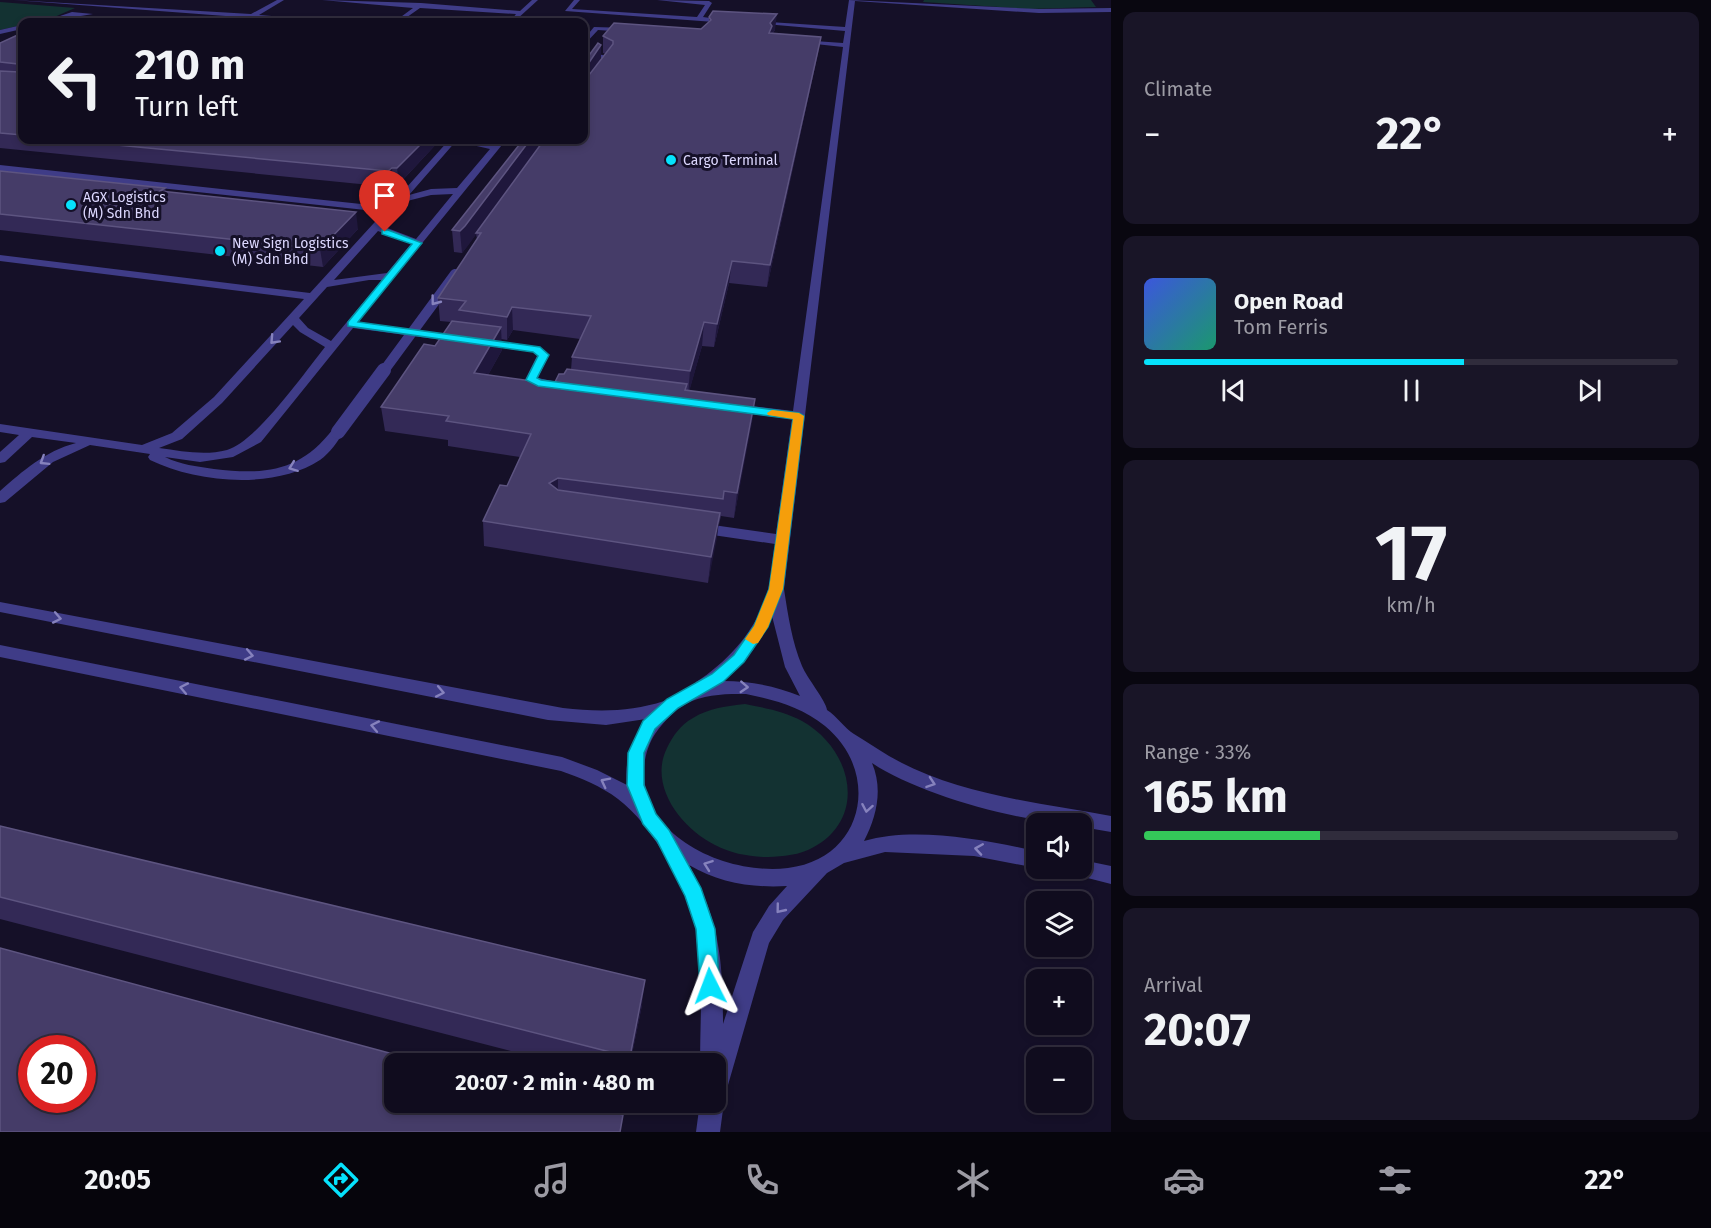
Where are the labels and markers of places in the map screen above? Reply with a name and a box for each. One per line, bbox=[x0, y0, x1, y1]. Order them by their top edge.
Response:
place label: Cargo Terminal bbox=[683, 152, 778, 169]
marker: Cargo Terminal bbox=[664, 153, 678, 167]
pin bbox=[359, 170, 410, 232]
place label: AGX Logistics (M) Sdn Bhd bbox=[83, 189, 166, 222]
marker: AGX Logistics (M) Sdn Bhd bbox=[64, 198, 78, 212]
place label: New Sign Logistics (M) Sdn Bhd bbox=[232, 235, 349, 268]
marker: New Sign Logistics (M) Sdn Bhd bbox=[213, 244, 227, 258]

